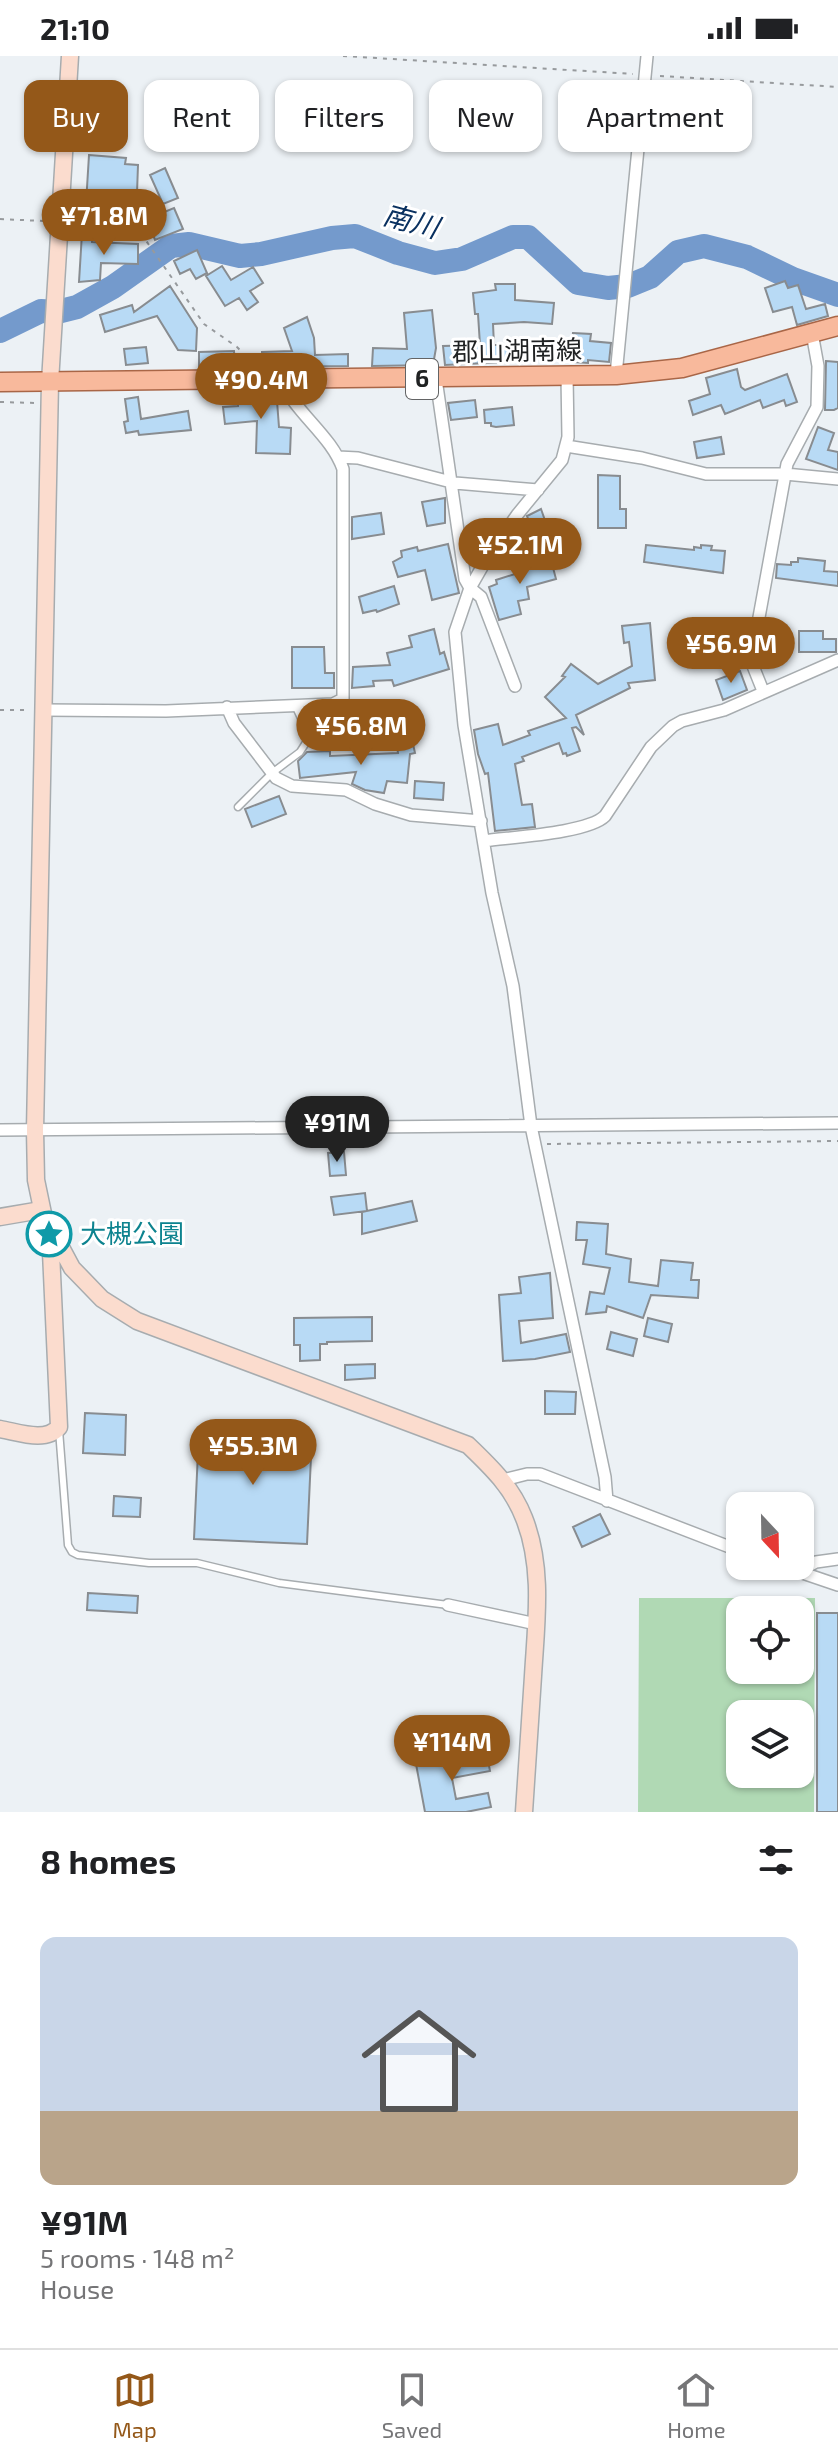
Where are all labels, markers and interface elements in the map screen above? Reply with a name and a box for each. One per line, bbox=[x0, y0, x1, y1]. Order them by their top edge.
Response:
text: 21:10 bbox=[40, 10, 110, 46]
chip: Buy bbox=[24, 80, 128, 152]
chip: Rent bbox=[144, 80, 259, 152]
chip: Filters bbox=[275, 80, 413, 152]
chip: New bbox=[429, 80, 542, 152]
chip: Apartment bbox=[558, 80, 752, 152]
pin: ¥71.8M bbox=[39, 189, 169, 257]
water label: 南川 bbox=[380, 196, 446, 244]
text: ¥71.8M bbox=[60, 199, 148, 230]
street label: 郡山湖南線 bbox=[452, 333, 582, 366]
pin: ¥90.4M bbox=[196, 353, 326, 421]
road number: 6 bbox=[406, 359, 438, 399]
text: ¥90.4M bbox=[213, 363, 309, 394]
pin: ¥52.1M bbox=[455, 518, 585, 586]
text: ¥52.1M bbox=[477, 528, 563, 559]
pin: ¥56.9M bbox=[666, 617, 796, 685]
text: ¥56.9M bbox=[685, 627, 777, 658]
pin: ¥56.8M bbox=[296, 699, 426, 767]
text: ¥56.8M bbox=[314, 709, 408, 740]
pin: ¥91M bbox=[290, 1096, 384, 1164]
text: ¥91M bbox=[303, 1106, 371, 1137]
place icon: 大槻公園 bbox=[25, 1210, 73, 1258]
place label: 大槻公園 bbox=[80, 1217, 184, 1248]
pin: ¥55.3M bbox=[188, 1419, 318, 1487]
text: ¥55.3M bbox=[208, 1429, 298, 1460]
north arrow bbox=[726, 1492, 814, 1580]
map controls bbox=[726, 1492, 814, 1788]
button: locate bbox=[726, 1596, 814, 1684]
button: layers bbox=[726, 1700, 814, 1788]
pin: ¥114M bbox=[396, 1715, 508, 1783]
text: ¥114M bbox=[412, 1725, 492, 1756]
icon: filters bbox=[754, 1838, 798, 1882]
text: 8 homes bbox=[40, 1840, 176, 1881]
icon: home bbox=[347, 1989, 491, 2133]
text: ¥91M bbox=[40, 2201, 128, 2242]
text: 5 rooms · 148 m² bbox=[40, 2242, 235, 2273]
text: House bbox=[40, 2273, 114, 2304]
tab: Map bbox=[113, 2368, 157, 2442]
tab: Saved bbox=[382, 2368, 442, 2442]
tab: Home bbox=[667, 2368, 725, 2442]

